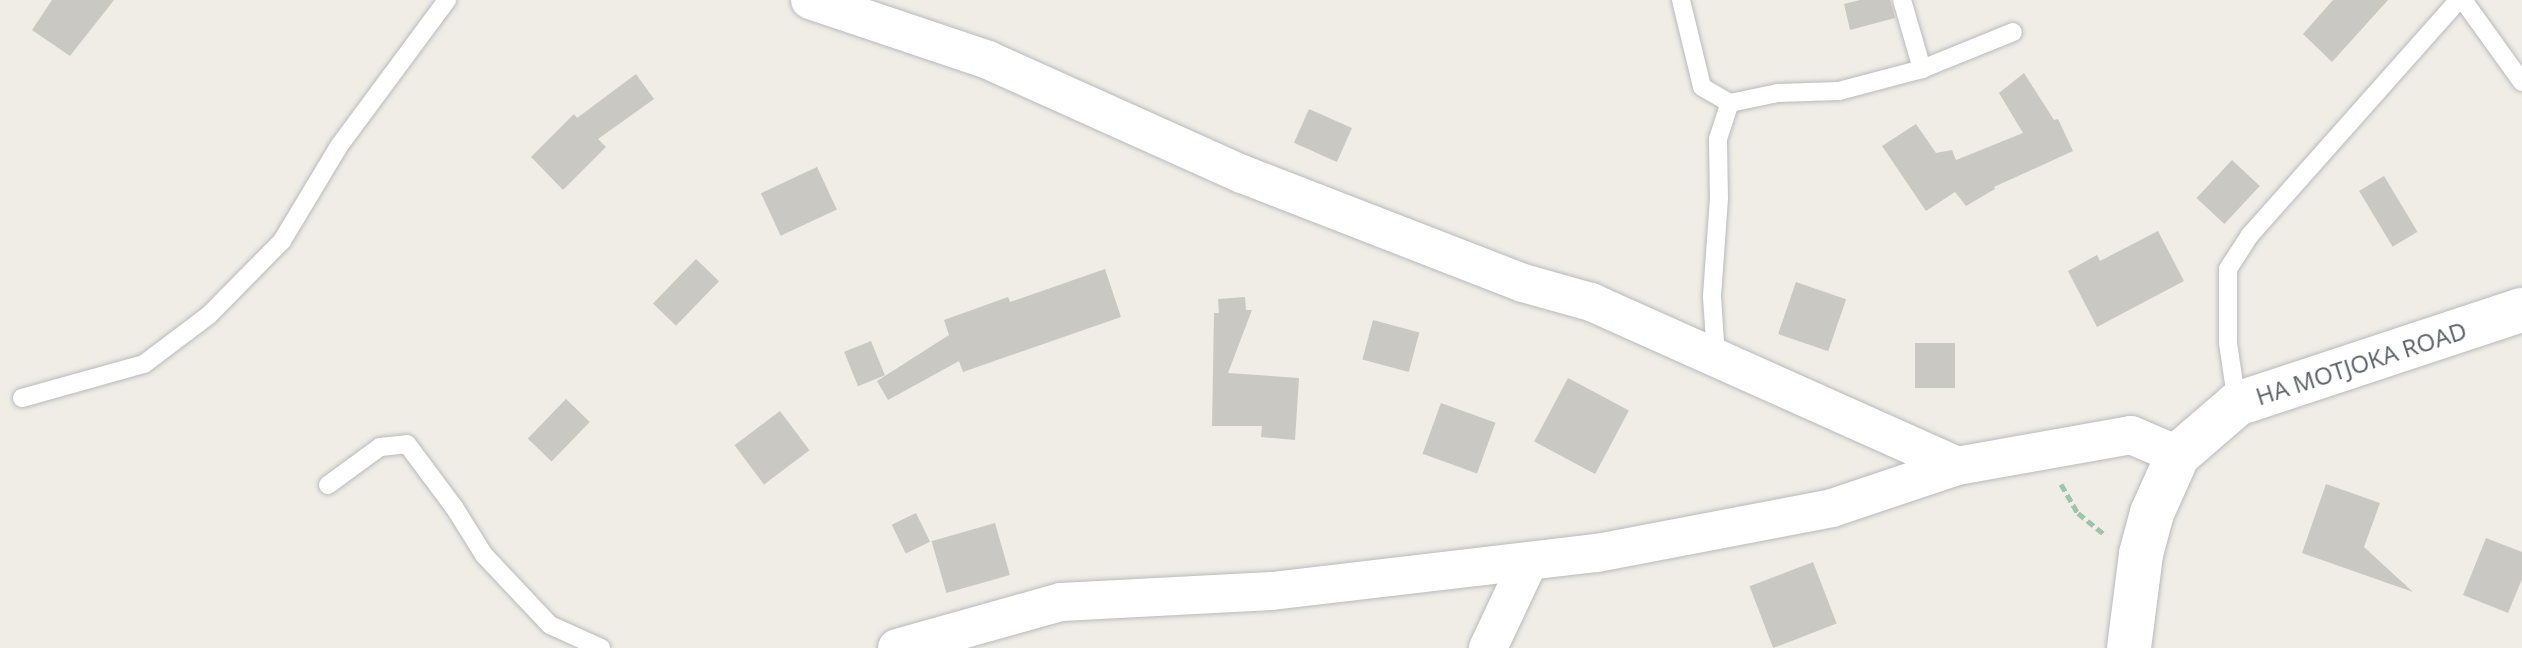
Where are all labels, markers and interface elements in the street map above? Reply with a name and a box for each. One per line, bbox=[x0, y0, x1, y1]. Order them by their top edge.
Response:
street label: HA MOTJOKA ROAD bbox=[2252, 315, 2470, 411]

